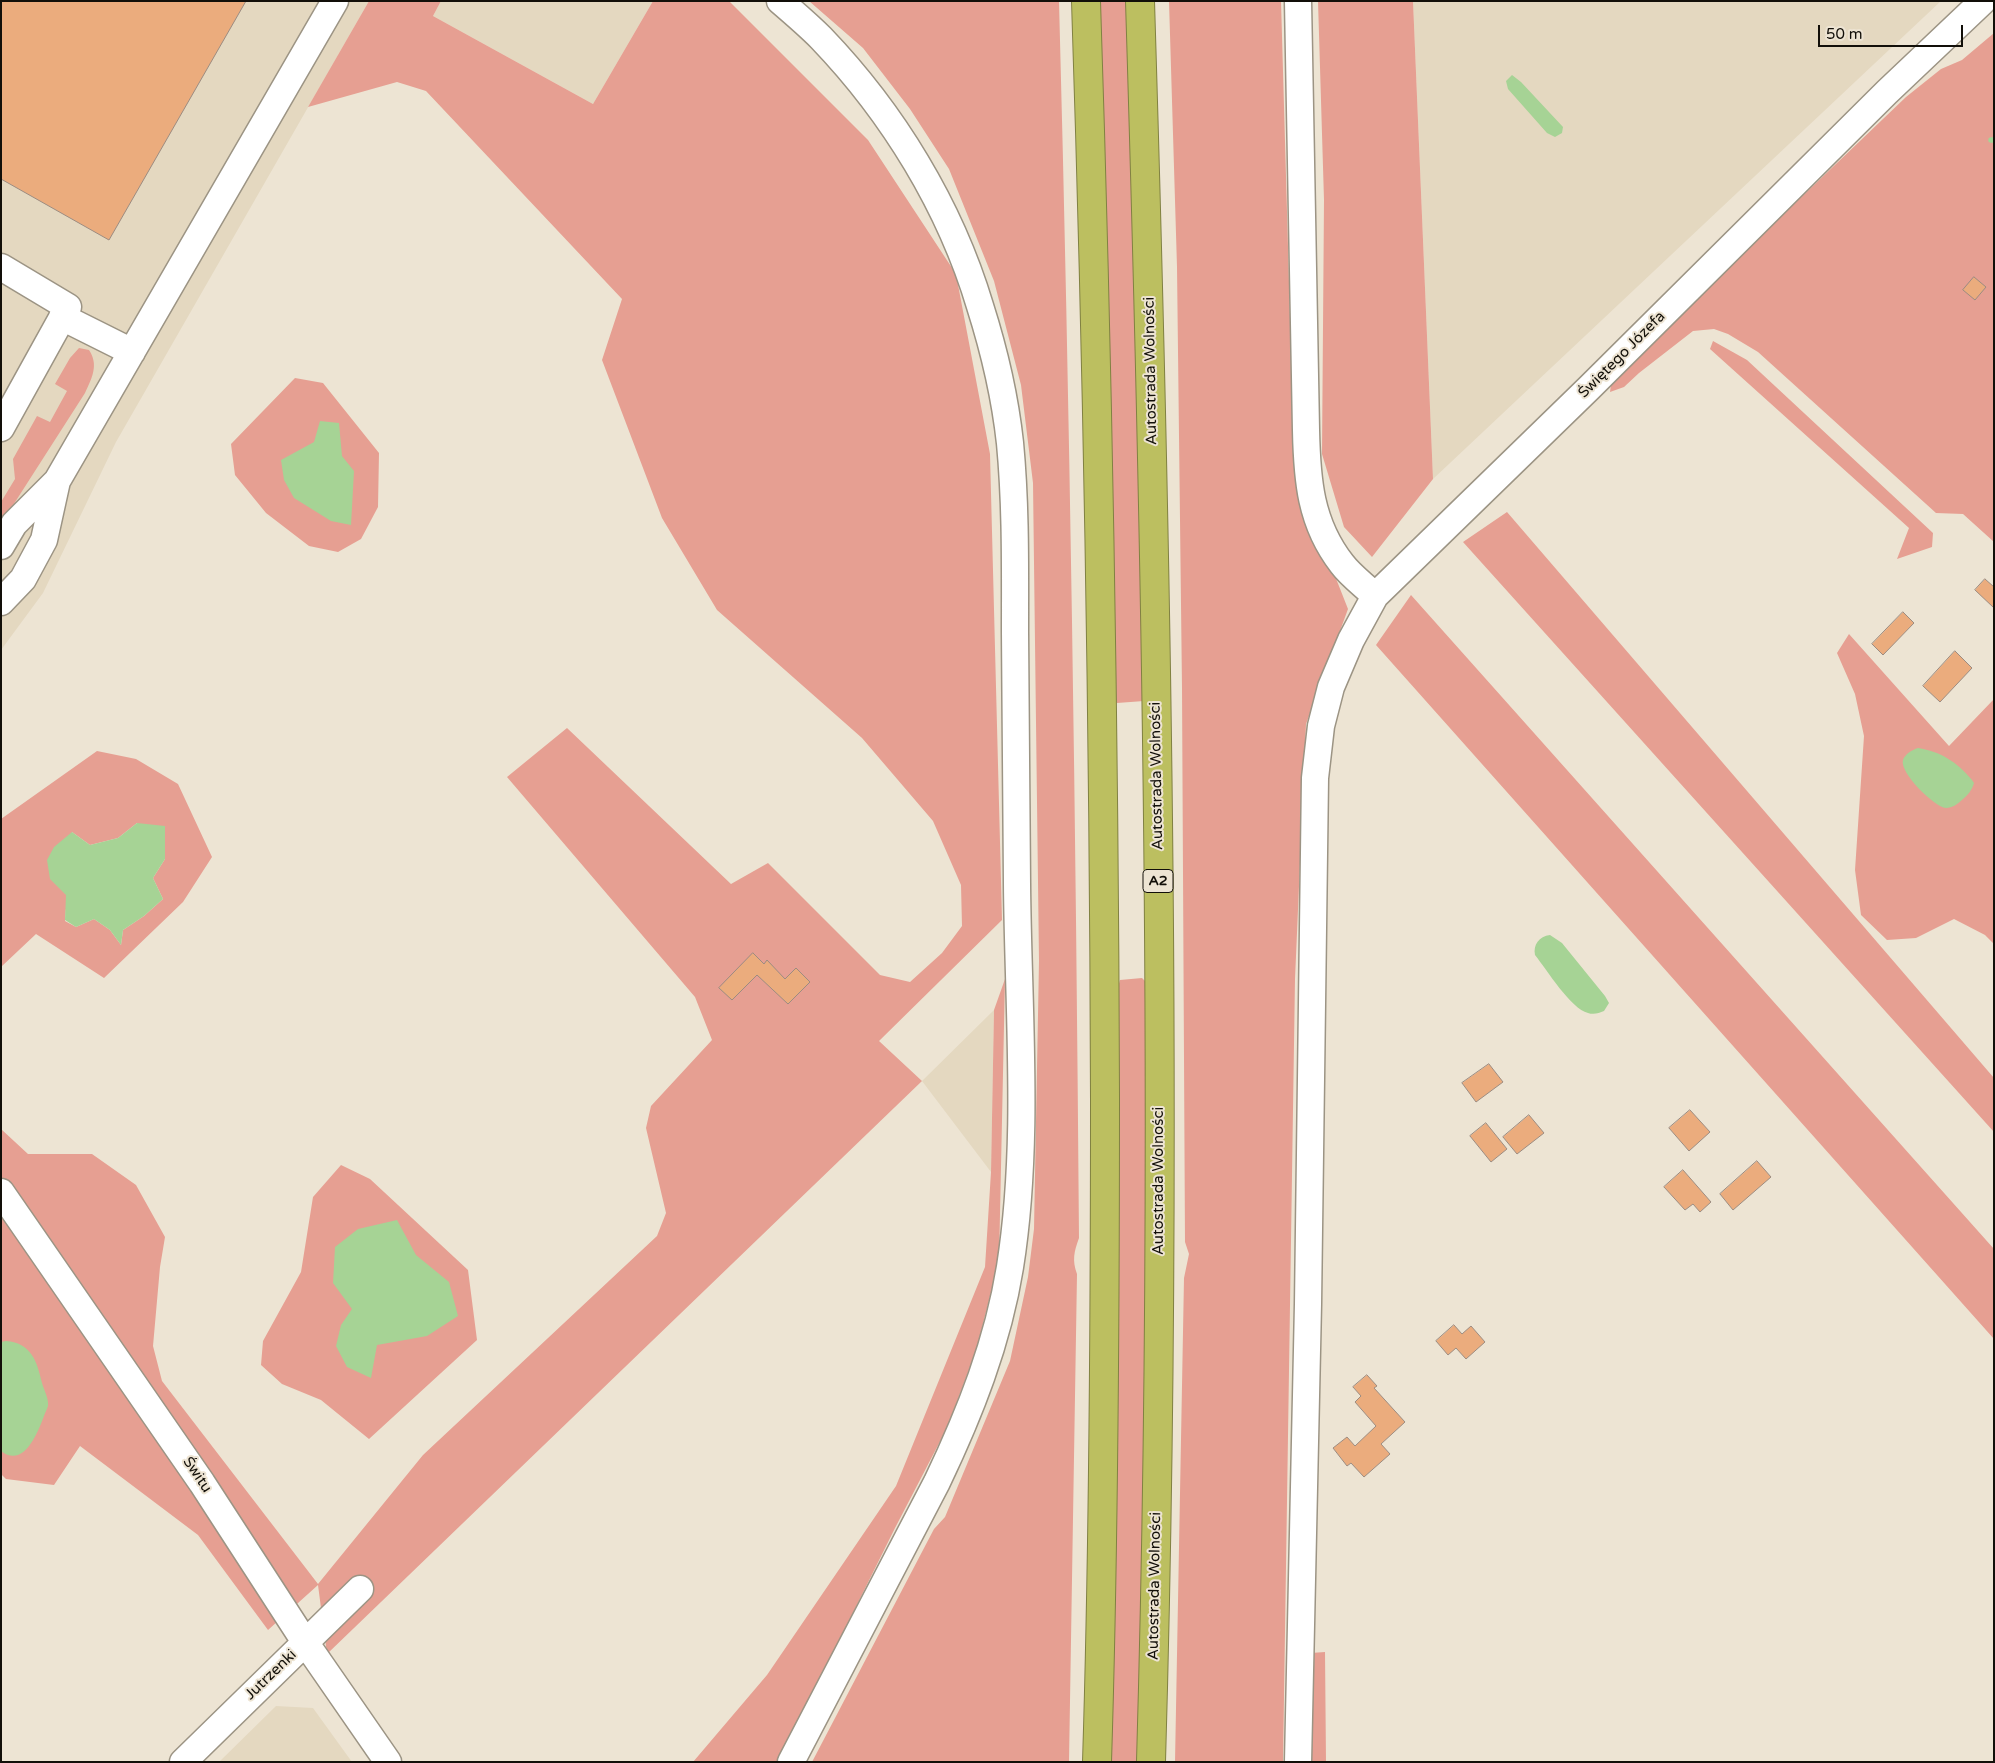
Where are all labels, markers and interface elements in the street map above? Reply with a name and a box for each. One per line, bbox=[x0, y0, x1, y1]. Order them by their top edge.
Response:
scale bar bbox=[1820, 15, 1965, 47]
text: 50 m bbox=[1826, 25, 1863, 43]
street label: Autostrada Wolności bbox=[1141, 297, 1161, 445]
street label: Świętego Józefa bbox=[1575, 308, 1669, 402]
street label: Autostrada Wolności bbox=[1147, 702, 1167, 850]
road number: A2 bbox=[1143, 869, 1173, 892]
street label: Autostrada Wolności bbox=[1150, 1107, 1168, 1255]
street label: Świtu bbox=[179, 1454, 215, 1496]
street label: Autostrada Wolności bbox=[1145, 1512, 1165, 1660]
street label: Jutrzenki bbox=[242, 1646, 300, 1704]

